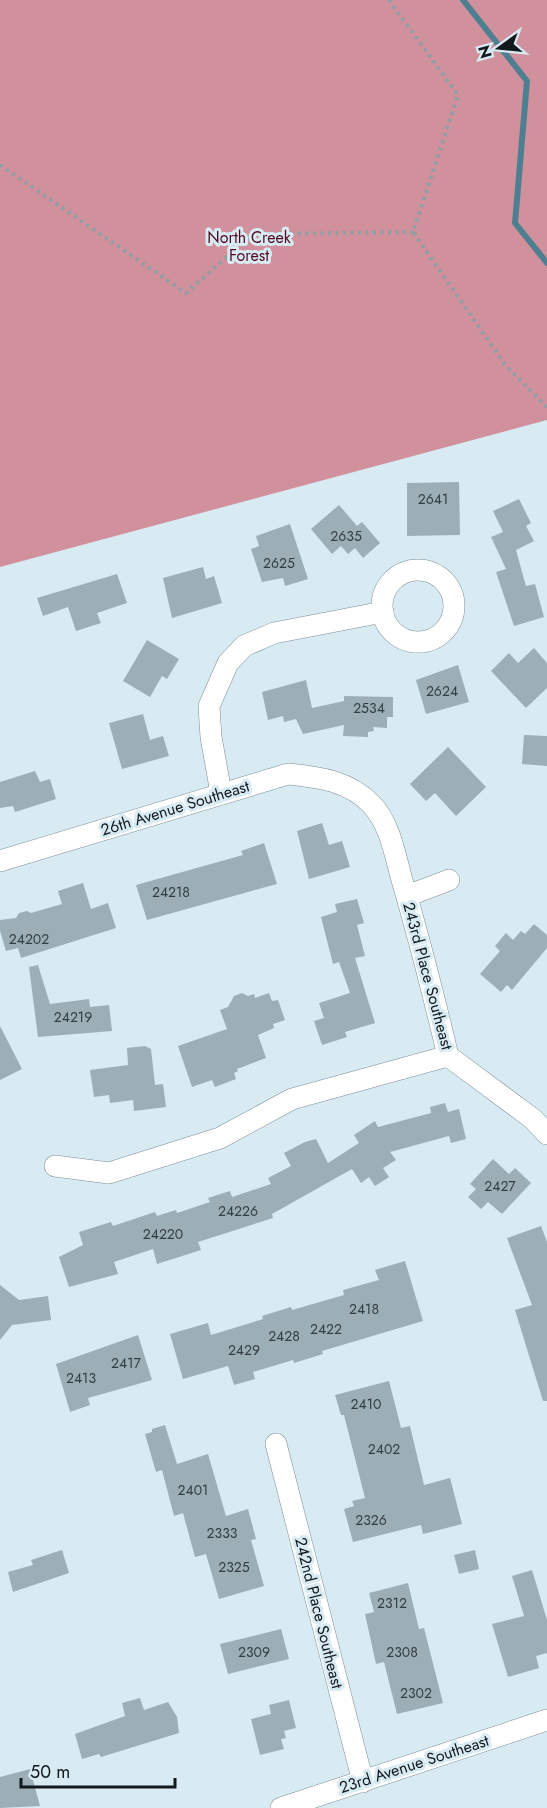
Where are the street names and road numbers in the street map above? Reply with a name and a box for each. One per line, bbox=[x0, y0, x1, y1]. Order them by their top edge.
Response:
street label: 26th Avenue Southeast bbox=[98, 774, 252, 842]
street label: 243rd Place Southeast bbox=[397, 900, 459, 1052]
street label: 242nd Place Southeast bbox=[289, 1535, 349, 1691]
street label: 23rd Avenue Southeast bbox=[336, 1729, 492, 1799]

